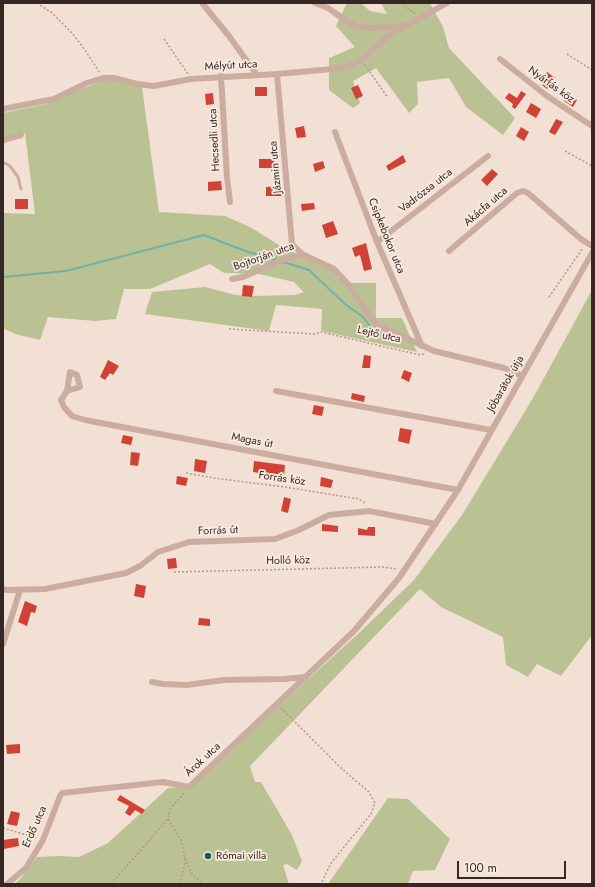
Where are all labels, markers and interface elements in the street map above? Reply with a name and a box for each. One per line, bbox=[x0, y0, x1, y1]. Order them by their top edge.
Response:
street label: Mélyút utca bbox=[204, 58, 258, 74]
street label: Nyárfás köz bbox=[525, 64, 577, 106]
street label: Hecsedli utca bbox=[207, 108, 223, 172]
street label: Jázmin utca bbox=[267, 140, 285, 194]
street label: Vadrózsa utca bbox=[397, 166, 455, 216]
street label: Akácfa utca bbox=[462, 185, 510, 229]
street label: Csipkebokor utca bbox=[365, 196, 407, 276]
street label: Bojtorján utca bbox=[232, 240, 296, 274]
street label: Lejtő utca bbox=[356, 324, 402, 346]
street label: Jóbarátok útja bbox=[485, 354, 527, 414]
street label: Magas út bbox=[230, 431, 274, 451]
street label: Forrás köz bbox=[258, 469, 306, 489]
street label: Forrás út bbox=[198, 524, 238, 538]
street label: Holló köz bbox=[266, 554, 310, 568]
street label: Árok utca bbox=[182, 740, 224, 780]
street label: Erdő utca bbox=[20, 804, 50, 850]
place label: Római villa bbox=[216, 849, 266, 863]
marker: Római villa bbox=[203, 851, 213, 861]
scale bar bbox=[459, 853, 568, 879]
text: 100 m bbox=[464, 859, 497, 877]

